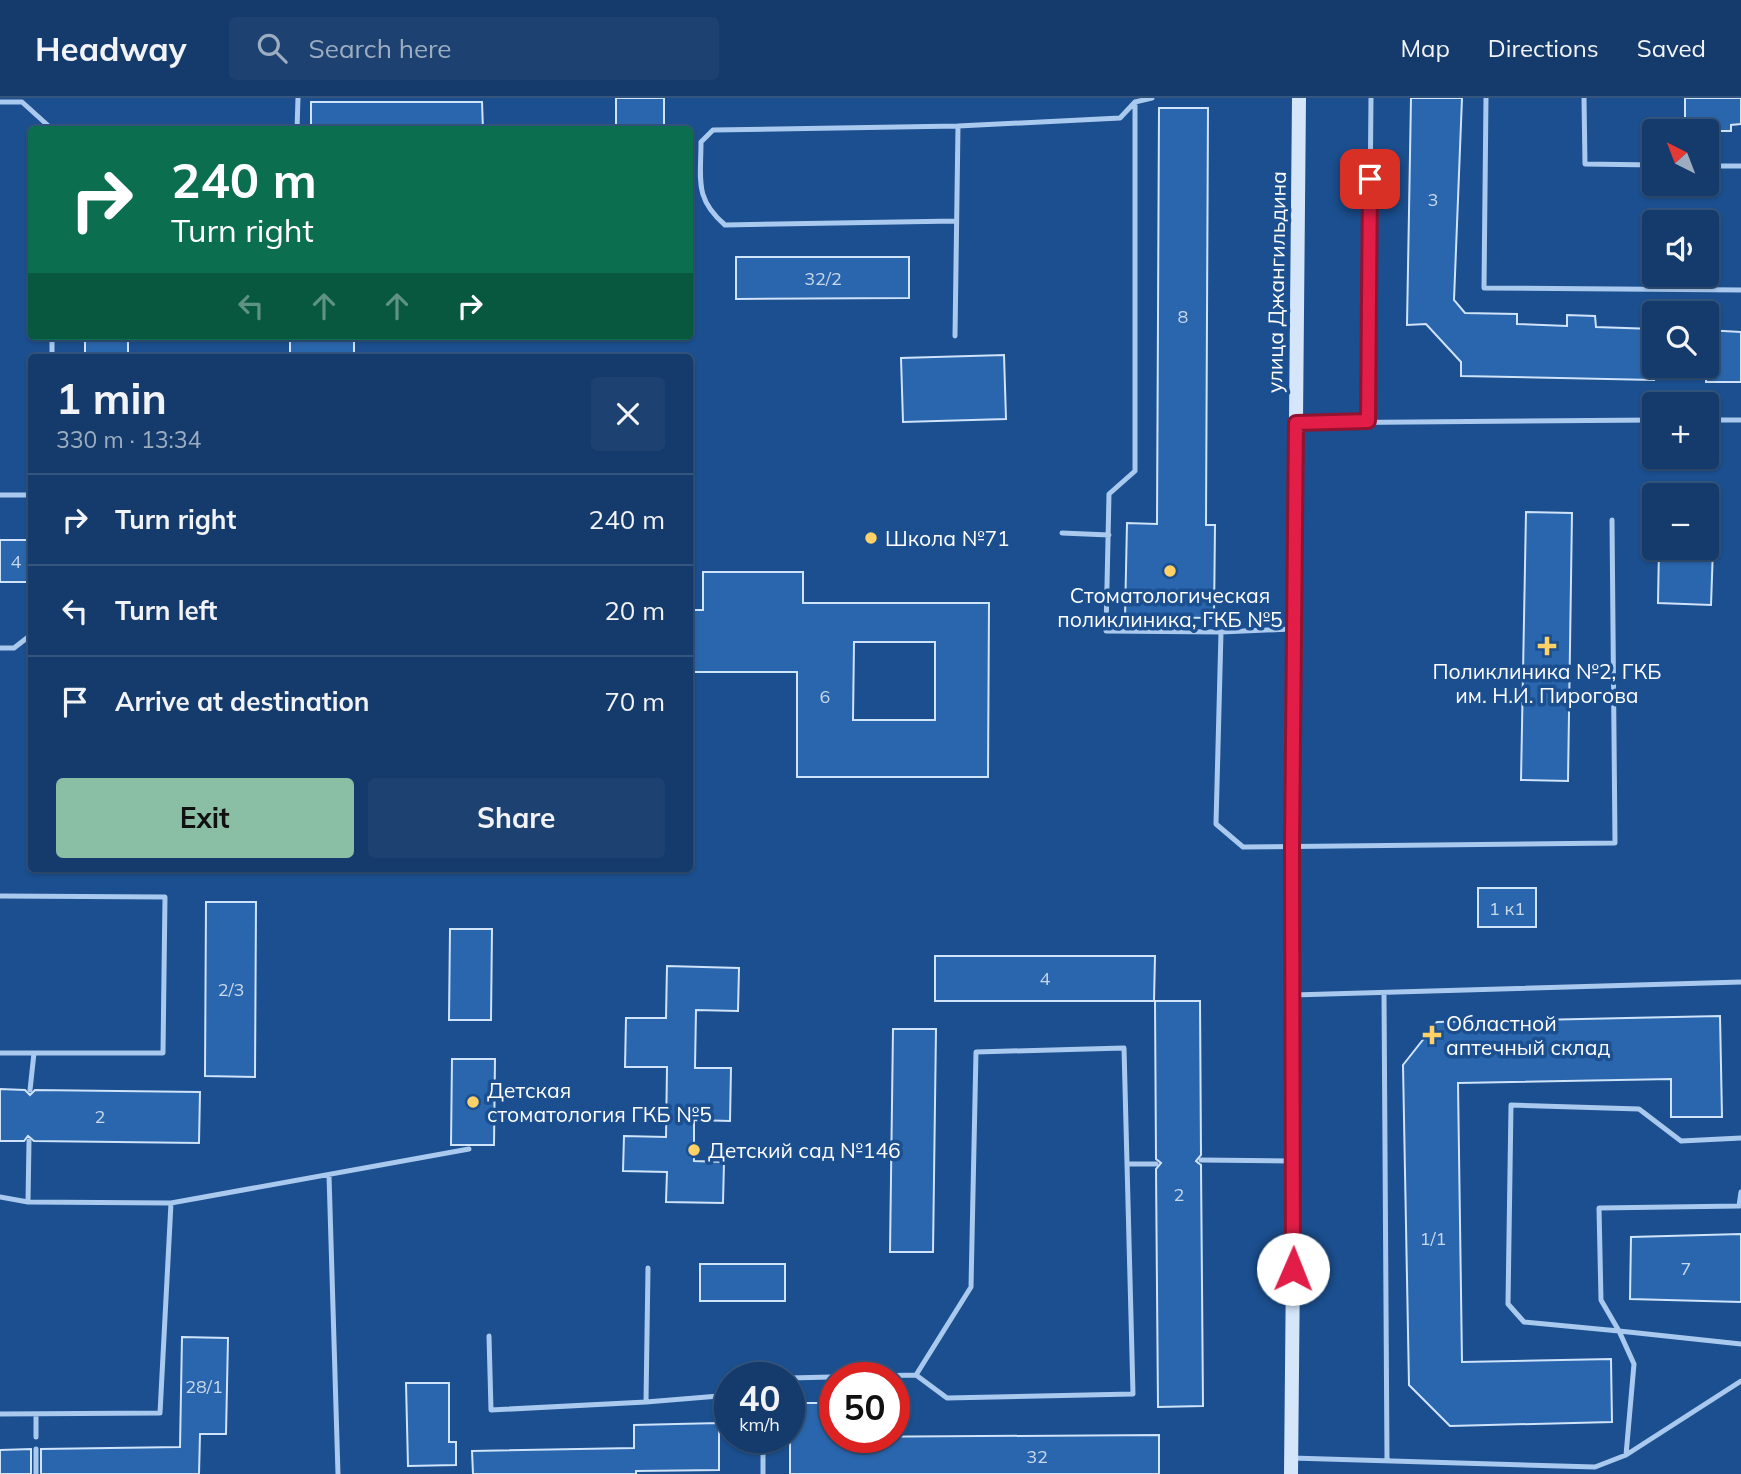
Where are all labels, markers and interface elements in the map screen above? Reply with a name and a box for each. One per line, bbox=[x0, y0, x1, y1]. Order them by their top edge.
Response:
search box bbox=[229, 17, 719, 80]
text: Headway bbox=[35, 28, 187, 69]
icon: search bbox=[253, 29, 291, 67]
text: Search here bbox=[309, 32, 451, 65]
text: Map bbox=[1400, 33, 1450, 63]
text: Directions bbox=[1488, 33, 1599, 63]
text: Saved bbox=[1637, 33, 1706, 63]
north arrow bbox=[1642, 119, 1718, 196]
map controls bbox=[1642, 119, 1719, 560]
text: 240 m bbox=[171, 149, 317, 210]
pin bbox=[1340, 149, 1400, 209]
icon: right bbox=[56, 154, 147, 245]
icon: arrive bbox=[1351, 160, 1389, 198]
street label: улица Джангильдина bbox=[1261, 171, 1291, 393]
house number: 3 bbox=[1428, 188, 1438, 211]
text: Turn right bbox=[171, 210, 314, 250]
button: sound bbox=[1642, 210, 1719, 287]
house number: 32/2 bbox=[804, 267, 842, 290]
icon: left bbox=[232, 287, 270, 325]
icon: ahead bbox=[305, 287, 343, 325]
icon: ahead bbox=[378, 287, 416, 325]
icon: right bbox=[451, 287, 489, 325]
button: search bbox=[1642, 301, 1719, 378]
house number: 8 bbox=[1178, 305, 1188, 328]
text: 1 min bbox=[56, 372, 167, 425]
button: close bbox=[591, 377, 665, 451]
button: + bbox=[1642, 392, 1719, 469]
text: 330 m · 13:34 bbox=[56, 425, 201, 454]
button: − bbox=[1642, 483, 1719, 560]
icon: right bbox=[56, 501, 94, 539]
text: Turn right bbox=[115, 503, 236, 536]
text: 240 m bbox=[589, 503, 665, 536]
place label: Школа №71 bbox=[885, 525, 1010, 551]
marker: Школа №71 bbox=[863, 530, 879, 546]
house number: 4 bbox=[11, 550, 22, 573]
marker: Стоматологическая поликлиника, ГКБ №5 bbox=[1162, 563, 1178, 579]
place label: Стоматологическая поликлиника, ГКБ №5 bbox=[1057, 582, 1283, 632]
icon: left bbox=[56, 592, 94, 630]
text: Turn left bbox=[115, 594, 217, 627]
text: 20 m bbox=[604, 594, 665, 627]
marker: Поликлиника №2, ГКБ им. Н.И. Пирогова bbox=[1537, 636, 1557, 656]
place label: Поликлиника №2, ГКБ им. Н.И. Пирогова bbox=[1432, 658, 1662, 708]
icon: arrive bbox=[56, 683, 94, 721]
text: Arrive at destination bbox=[115, 685, 370, 718]
text: 70 m bbox=[604, 685, 665, 718]
house number: 6 bbox=[820, 685, 830, 708]
button: Exit bbox=[56, 778, 354, 858]
button: Share bbox=[368, 778, 665, 858]
house number: 1 к1 bbox=[1489, 897, 1525, 920]
house number: 4 bbox=[1040, 967, 1051, 990]
house number: 2/3 bbox=[218, 978, 244, 1001]
place label: Областной аптечный склад bbox=[1446, 1010, 1610, 1060]
marker: Областной аптечный склад bbox=[1424, 1027, 1440, 1043]
place label: Детская стоматология ГКБ №5 bbox=[487, 1077, 712, 1127]
marker: Детская стоматология ГКБ №5 bbox=[465, 1094, 481, 1110]
house number: 2 bbox=[95, 1105, 105, 1128]
place label: Детский сад №146 bbox=[708, 1137, 901, 1163]
marker: Детский сад №146 bbox=[686, 1142, 702, 1158]
house number: 2 bbox=[1174, 1183, 1184, 1206]
house number: 1/1 bbox=[1420, 1227, 1446, 1250]
position arrow bbox=[1256, 1232, 1330, 1306]
house number: 7 bbox=[1681, 1257, 1691, 1280]
speed limit sign: 50 bbox=[819, 1362, 910, 1453]
house number: 28/1 bbox=[185, 1375, 223, 1398]
text: 40 bbox=[738, 1376, 781, 1420]
text: km/h bbox=[739, 1413, 780, 1436]
house number: 32 bbox=[1026, 1445, 1048, 1468]

